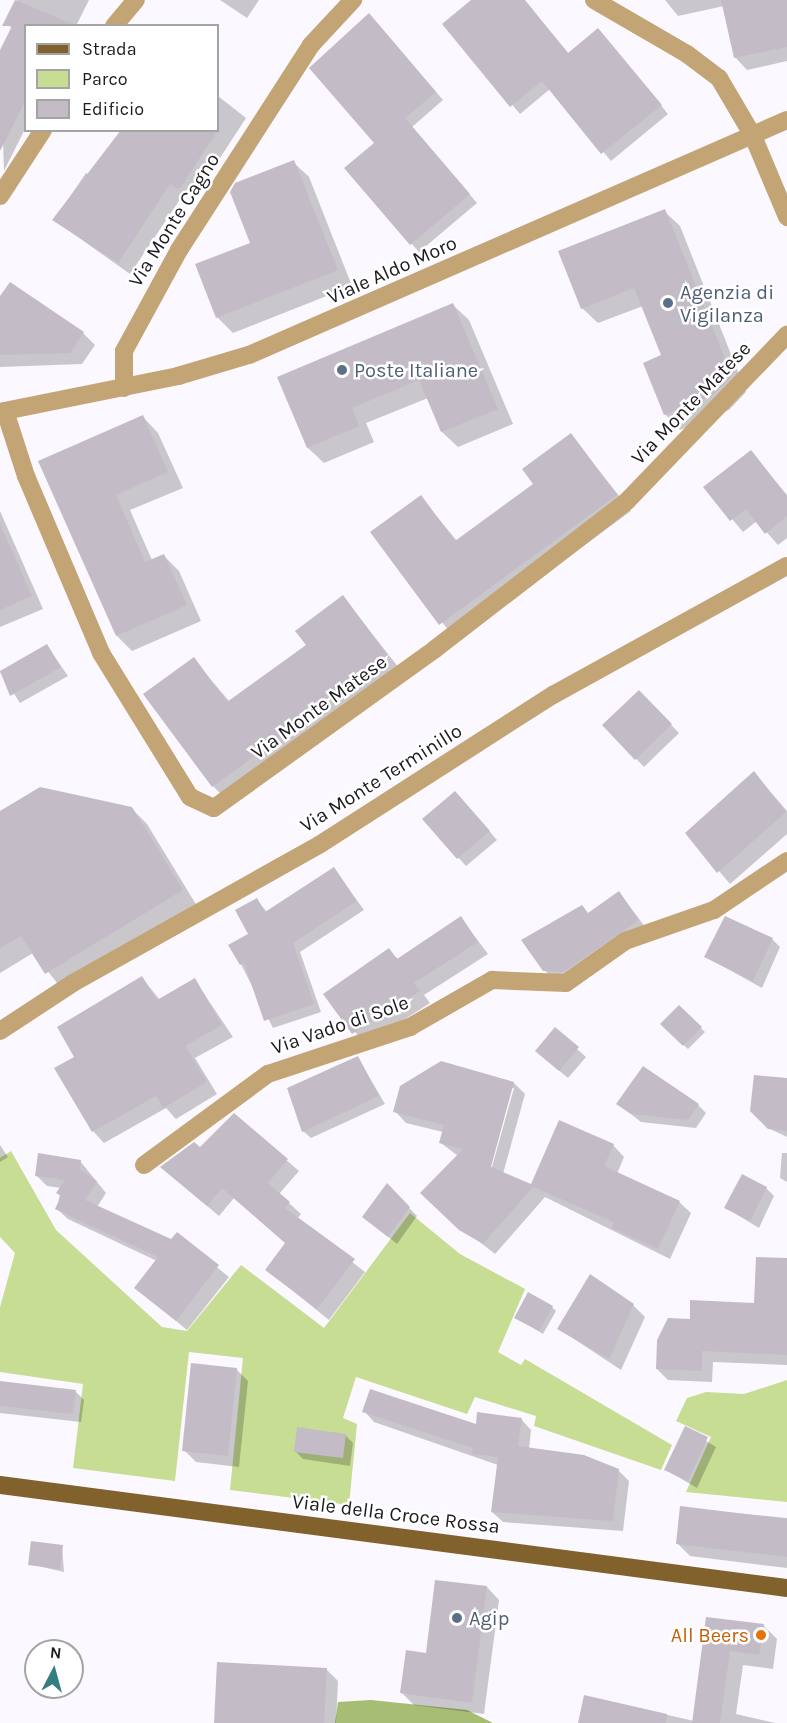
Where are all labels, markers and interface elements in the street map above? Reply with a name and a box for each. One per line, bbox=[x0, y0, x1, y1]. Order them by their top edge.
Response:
legend bbox=[24, 24, 219, 132]
text: Strada bbox=[82, 38, 137, 60]
text: Parco bbox=[82, 68, 128, 90]
text: Edificio bbox=[82, 98, 144, 120]
street label: Via Monte Cagno bbox=[123, 149, 225, 291]
street label: Viale Aldo Moro bbox=[323, 231, 461, 309]
place label: Agenzia di Vigilanza bbox=[680, 280, 774, 327]
marker: Agenzia di Vigilanza bbox=[661, 296, 675, 310]
street label: Via Monte Matese bbox=[626, 336, 756, 470]
place label: Poste Italiane bbox=[354, 358, 478, 382]
marker: Poste Italiane bbox=[335, 363, 349, 377]
street label: Via Monte Matese bbox=[246, 650, 392, 764]
street label: Via Monte Terminillo bbox=[296, 718, 466, 838]
street label: Via Vado di Sole bbox=[268, 990, 412, 1060]
street label: Viale della Croce Rossa bbox=[291, 1489, 501, 1539]
place label: Agip bbox=[469, 1606, 509, 1630]
marker: Agip bbox=[450, 1611, 464, 1625]
place label: All Beers bbox=[671, 1623, 749, 1647]
marker: All Beers bbox=[754, 1628, 768, 1642]
north arrow bbox=[24, 1639, 84, 1699]
text: N bbox=[49, 1643, 62, 1663]

